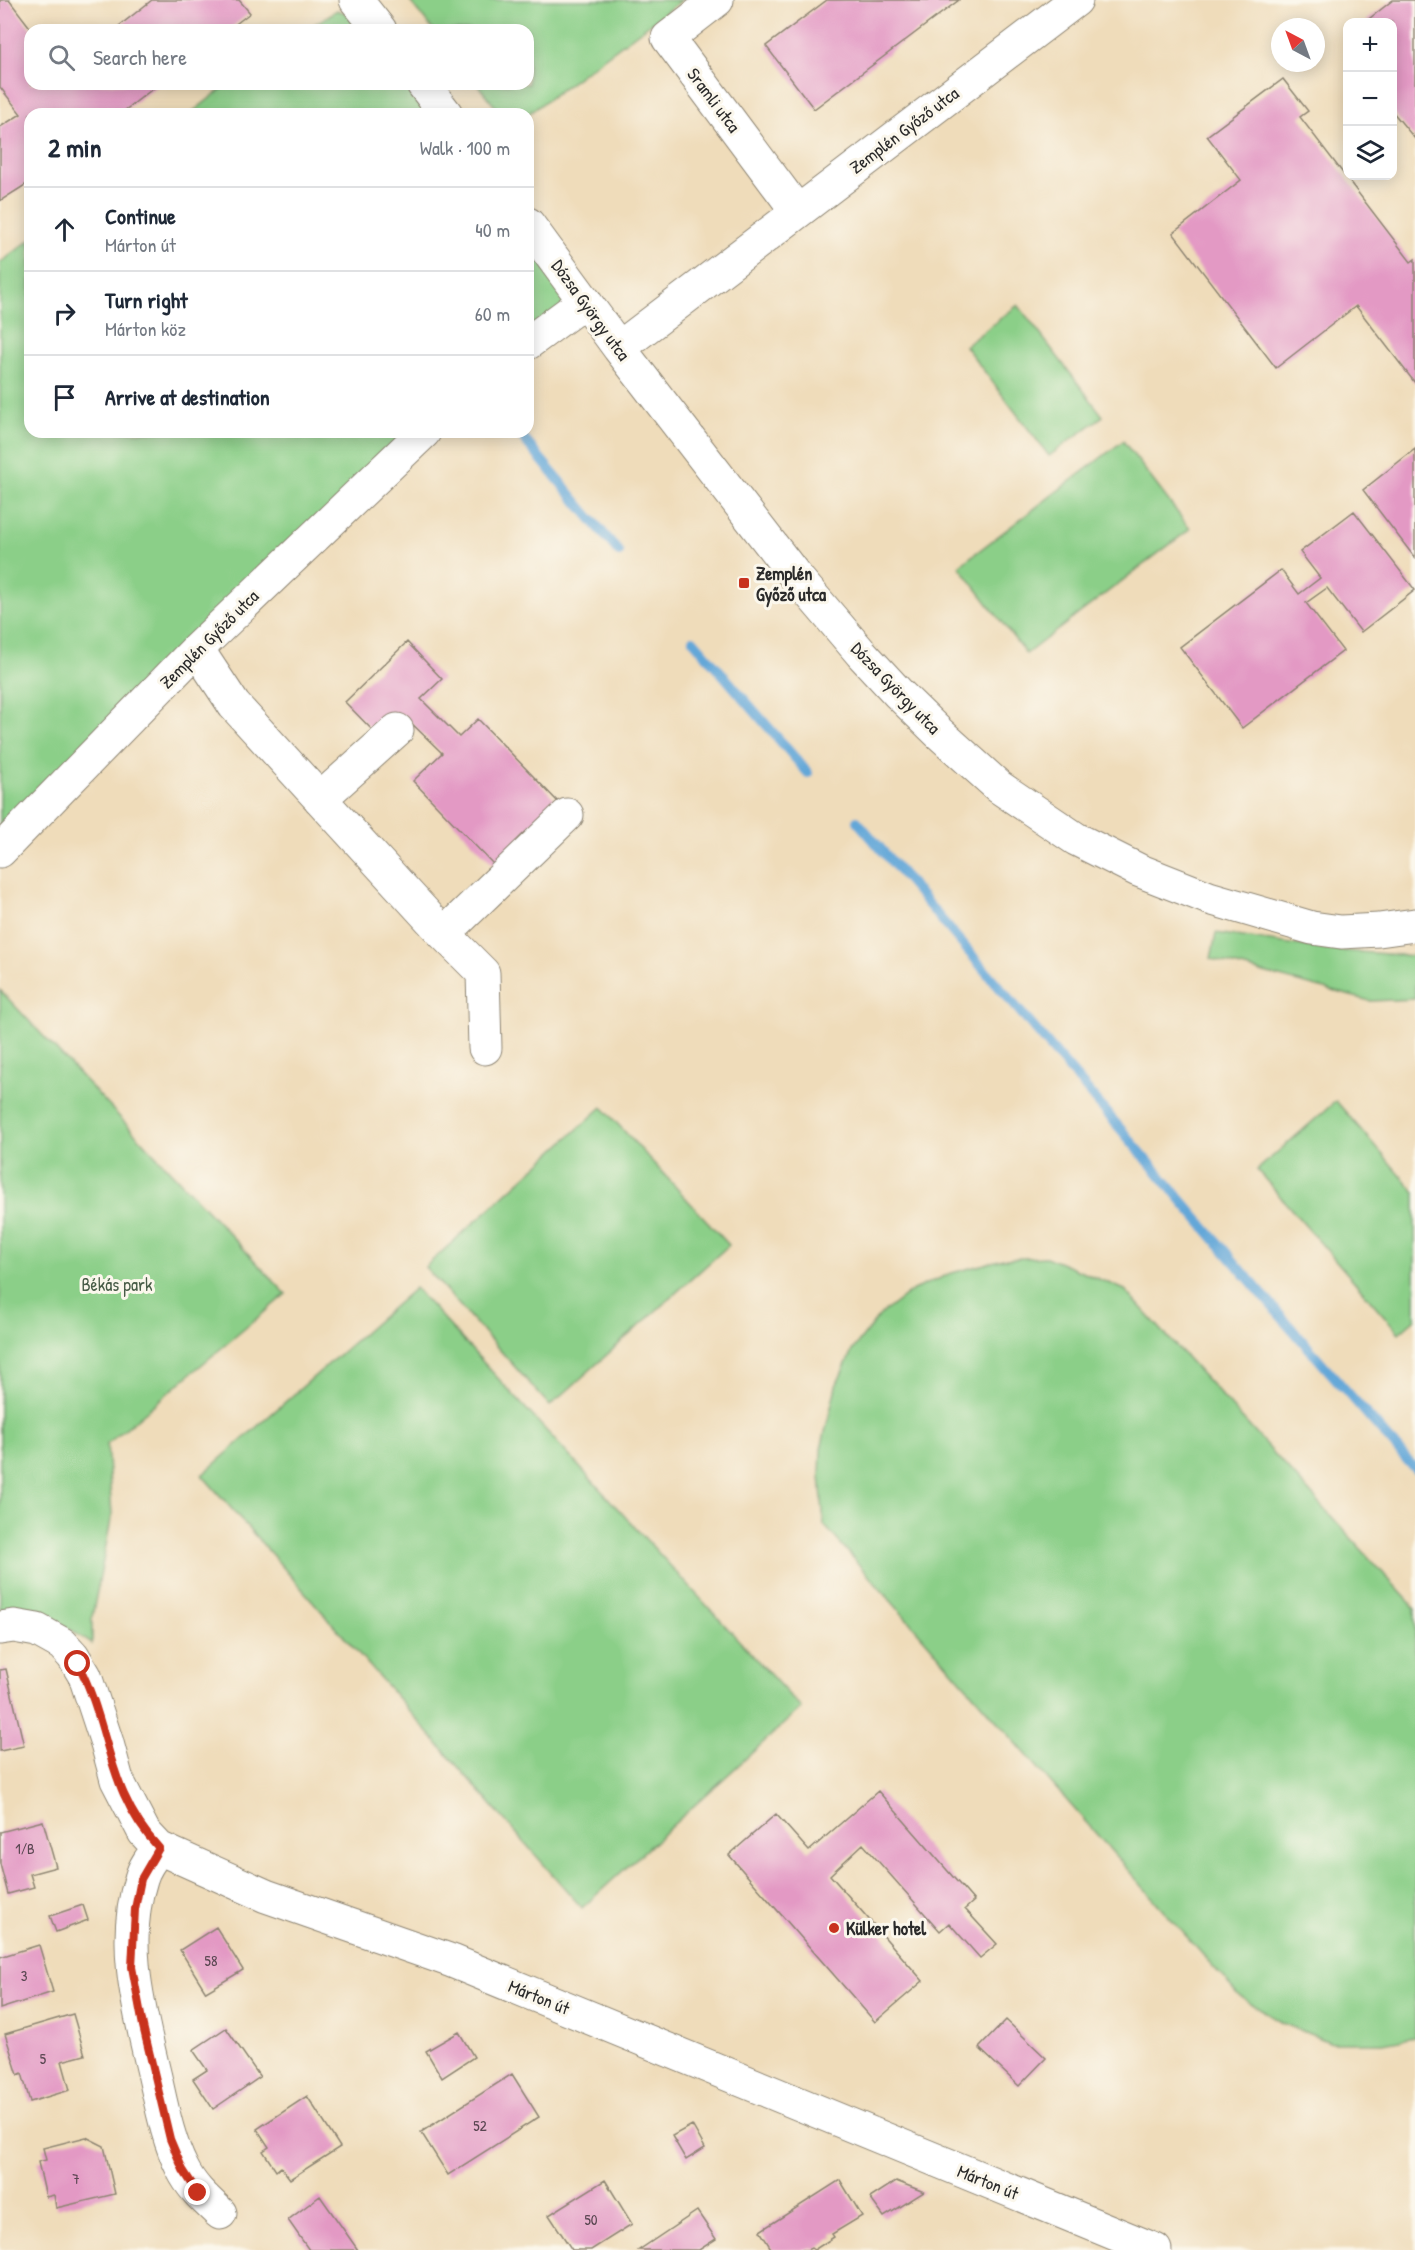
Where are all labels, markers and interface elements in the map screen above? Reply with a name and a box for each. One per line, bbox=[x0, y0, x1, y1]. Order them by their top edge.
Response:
north arrow bbox=[1271, 18, 1325, 72]
map controls bbox=[1343, 18, 1397, 180]
button: + bbox=[1343, 18, 1397, 72]
search box bbox=[24, 24, 534, 90]
icon: search bbox=[45, 41, 78, 74]
text: Search here bbox=[93, 42, 187, 72]
street label: Sramli utca bbox=[681, 63, 747, 137]
button: − bbox=[1343, 72, 1397, 126]
street label: Zemplén Győző utca bbox=[844, 81, 964, 179]
button: layers bbox=[1343, 126, 1397, 180]
text: 2 min bbox=[48, 130, 101, 165]
text: Walk · 100 m bbox=[420, 134, 510, 161]
text: Continue bbox=[105, 201, 176, 231]
icon: ahead bbox=[48, 213, 81, 246]
text: 40 m bbox=[475, 216, 510, 243]
text: Márton út bbox=[105, 231, 176, 258]
street label: Dózsa György utca bbox=[546, 254, 636, 366]
text: Turn right bbox=[105, 285, 188, 315]
icon: right bbox=[48, 297, 81, 330]
text: 60 m bbox=[475, 300, 510, 327]
text: Márton köz bbox=[105, 315, 186, 342]
icon: arrive bbox=[48, 381, 81, 414]
text: Arrive at destination bbox=[105, 382, 270, 412]
place label: Zemplén Győző utca bbox=[756, 561, 827, 608]
marker: Zemplén Győző utca bbox=[737, 576, 751, 590]
street label: Zemplén Győző utca bbox=[154, 584, 264, 694]
street label: Dózsa György utca bbox=[846, 636, 946, 740]
park label: Békás park bbox=[81, 1272, 153, 1297]
route start bbox=[64, 1650, 90, 1676]
house number: 1/B bbox=[15, 1838, 35, 1859]
place label: Külker hotel bbox=[846, 1916, 927, 1941]
marker: Külker hotel bbox=[827, 1921, 841, 1935]
house number: 58 bbox=[205, 1950, 217, 1971]
house number: 3 bbox=[21, 1965, 28, 1986]
street label: Márton út bbox=[505, 1973, 574, 2021]
house number: 5 bbox=[40, 2048, 47, 2069]
house number: 52 bbox=[473, 2115, 487, 2136]
street label: Márton út bbox=[954, 2158, 1023, 2206]
house number: 7 bbox=[72, 2168, 80, 2189]
route end bbox=[184, 2179, 210, 2205]
house number: 50 bbox=[584, 2209, 598, 2230]

